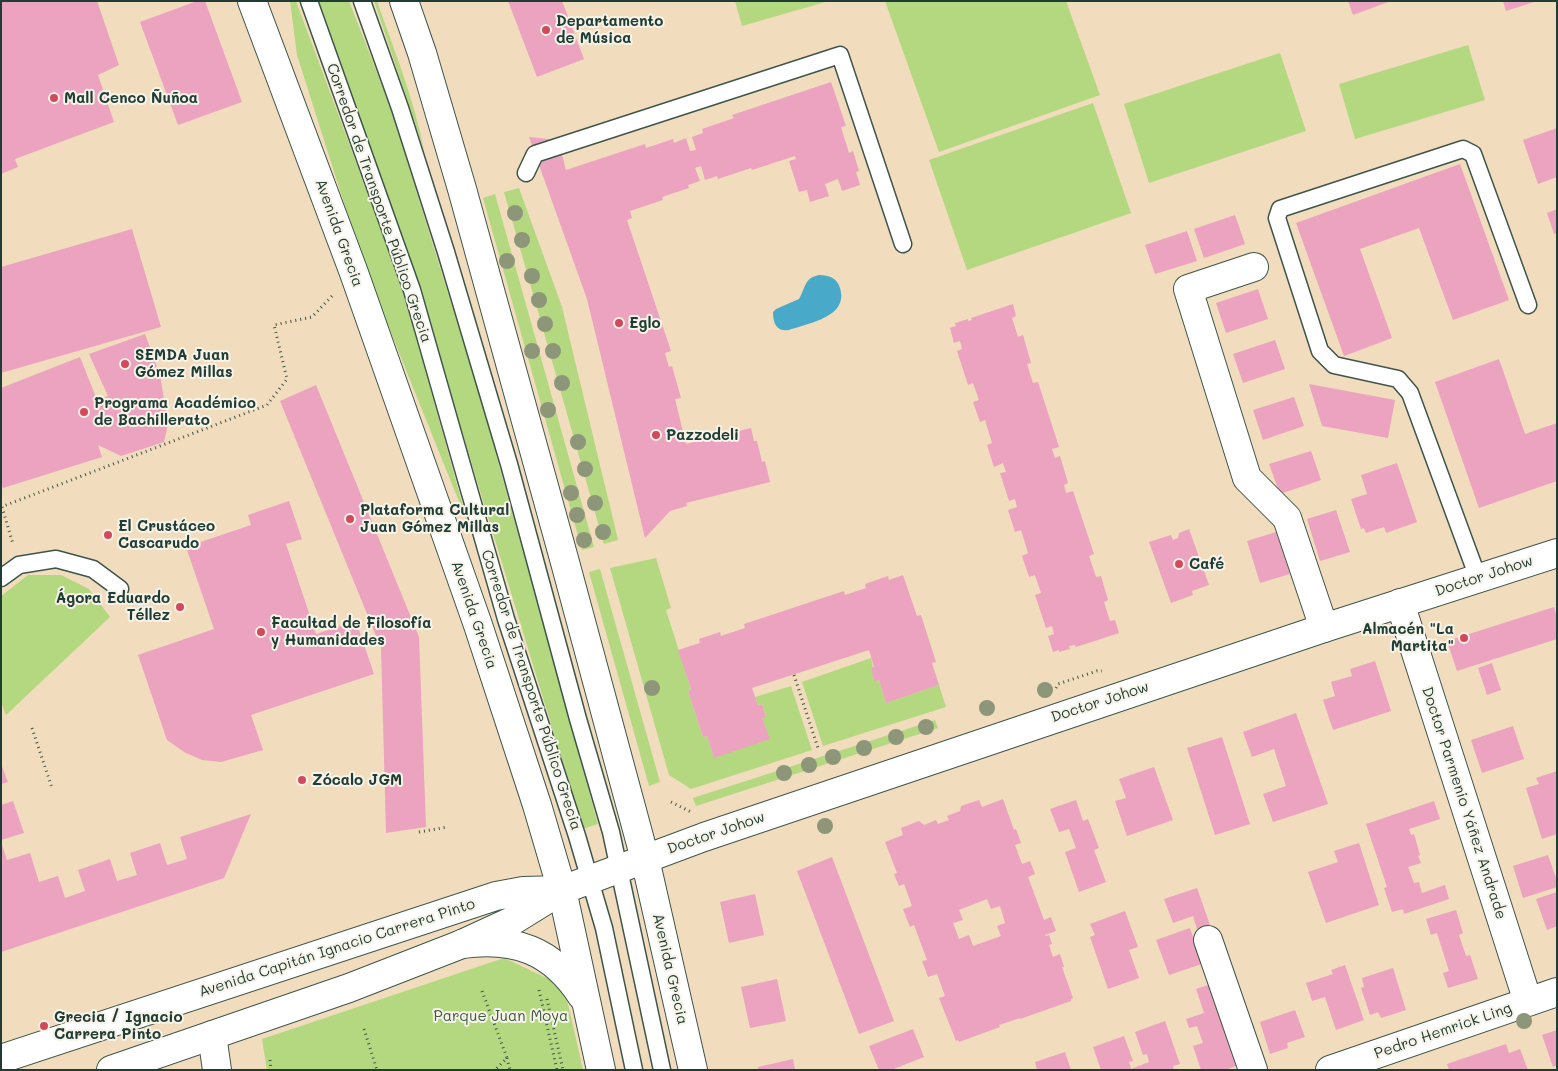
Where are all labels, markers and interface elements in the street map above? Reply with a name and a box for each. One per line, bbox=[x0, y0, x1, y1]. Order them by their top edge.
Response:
place label: Departamento de Música bbox=[556, 12, 663, 47]
marker: Departamento de Música bbox=[540, 24, 552, 36]
street label: Corredor de Transporte Público Grecia bbox=[323, 61, 435, 345]
place label: Mall Cenco Ñuñoa bbox=[64, 89, 198, 107]
marker: Mall Cenco Ñuñoa bbox=[48, 92, 60, 104]
street label: Avenida Grecia bbox=[311, 177, 367, 289]
place label: Eglo bbox=[629, 314, 661, 332]
marker: Eglo bbox=[613, 317, 625, 329]
place label: SEMDA Juan Gómez Millas bbox=[135, 346, 232, 381]
marker: SEMDA Juan Gómez Millas bbox=[119, 358, 131, 370]
place label: Programa Académico de Bachillerato bbox=[94, 394, 256, 429]
marker: Programa Académico de Bachillerato bbox=[78, 406, 90, 418]
place label: Pazzodeli bbox=[666, 426, 739, 444]
marker: Pazzodeli bbox=[650, 429, 662, 441]
place label: Plataforma Cultural Juan Gómez Millas bbox=[360, 501, 509, 536]
marker: Plataforma Cultural Juan Gómez Millas bbox=[344, 513, 356, 525]
place label: El Crustáceo Cascarudo bbox=[118, 517, 215, 552]
marker: El Crustáceo Cascarudo bbox=[102, 529, 114, 541]
street label: Corredor de Transporte Público Grecia bbox=[477, 547, 585, 833]
street label: Doctor Johow bbox=[1433, 552, 1535, 600]
place label: Café bbox=[1189, 555, 1224, 573]
street label: Avenida Grecia bbox=[447, 558, 501, 672]
marker: Café bbox=[1173, 558, 1185, 570]
place label: Ágora Eduardo Téllez bbox=[56, 589, 170, 624]
marker: Ágora Eduardo Téllez bbox=[174, 601, 186, 613]
place label: Facultad de Filosofía y Humanidades bbox=[271, 614, 431, 649]
place label: Almacén "La Martita" bbox=[1362, 620, 1454, 655]
marker: Facultad de Filosofía y Humanidades bbox=[255, 626, 267, 638]
marker: Almacén "La Martita" bbox=[1458, 632, 1470, 644]
street label: Doctor Johow bbox=[1049, 678, 1151, 726]
street label: Doctor Parmenio Yáñez Andrade bbox=[1418, 684, 1510, 922]
place label: Zócalo JGM bbox=[312, 771, 402, 789]
marker: Zócalo JGM bbox=[296, 774, 308, 786]
street label: Doctor Johow bbox=[665, 808, 767, 858]
street label: Avenida Capitán Ignacio Carrera Pinto bbox=[197, 895, 477, 1001]
street label: Avenida Grecia bbox=[648, 912, 692, 1026]
street label: Pedro Hemrick Ling bbox=[1372, 999, 1514, 1063]
park label: Parque Juan Moya bbox=[434, 1007, 568, 1025]
place label: Grecia / Ignacio Carrera Pinto bbox=[54, 1008, 183, 1043]
marker: Grecia / Ignacio Carrera Pinto bbox=[38, 1020, 50, 1032]

